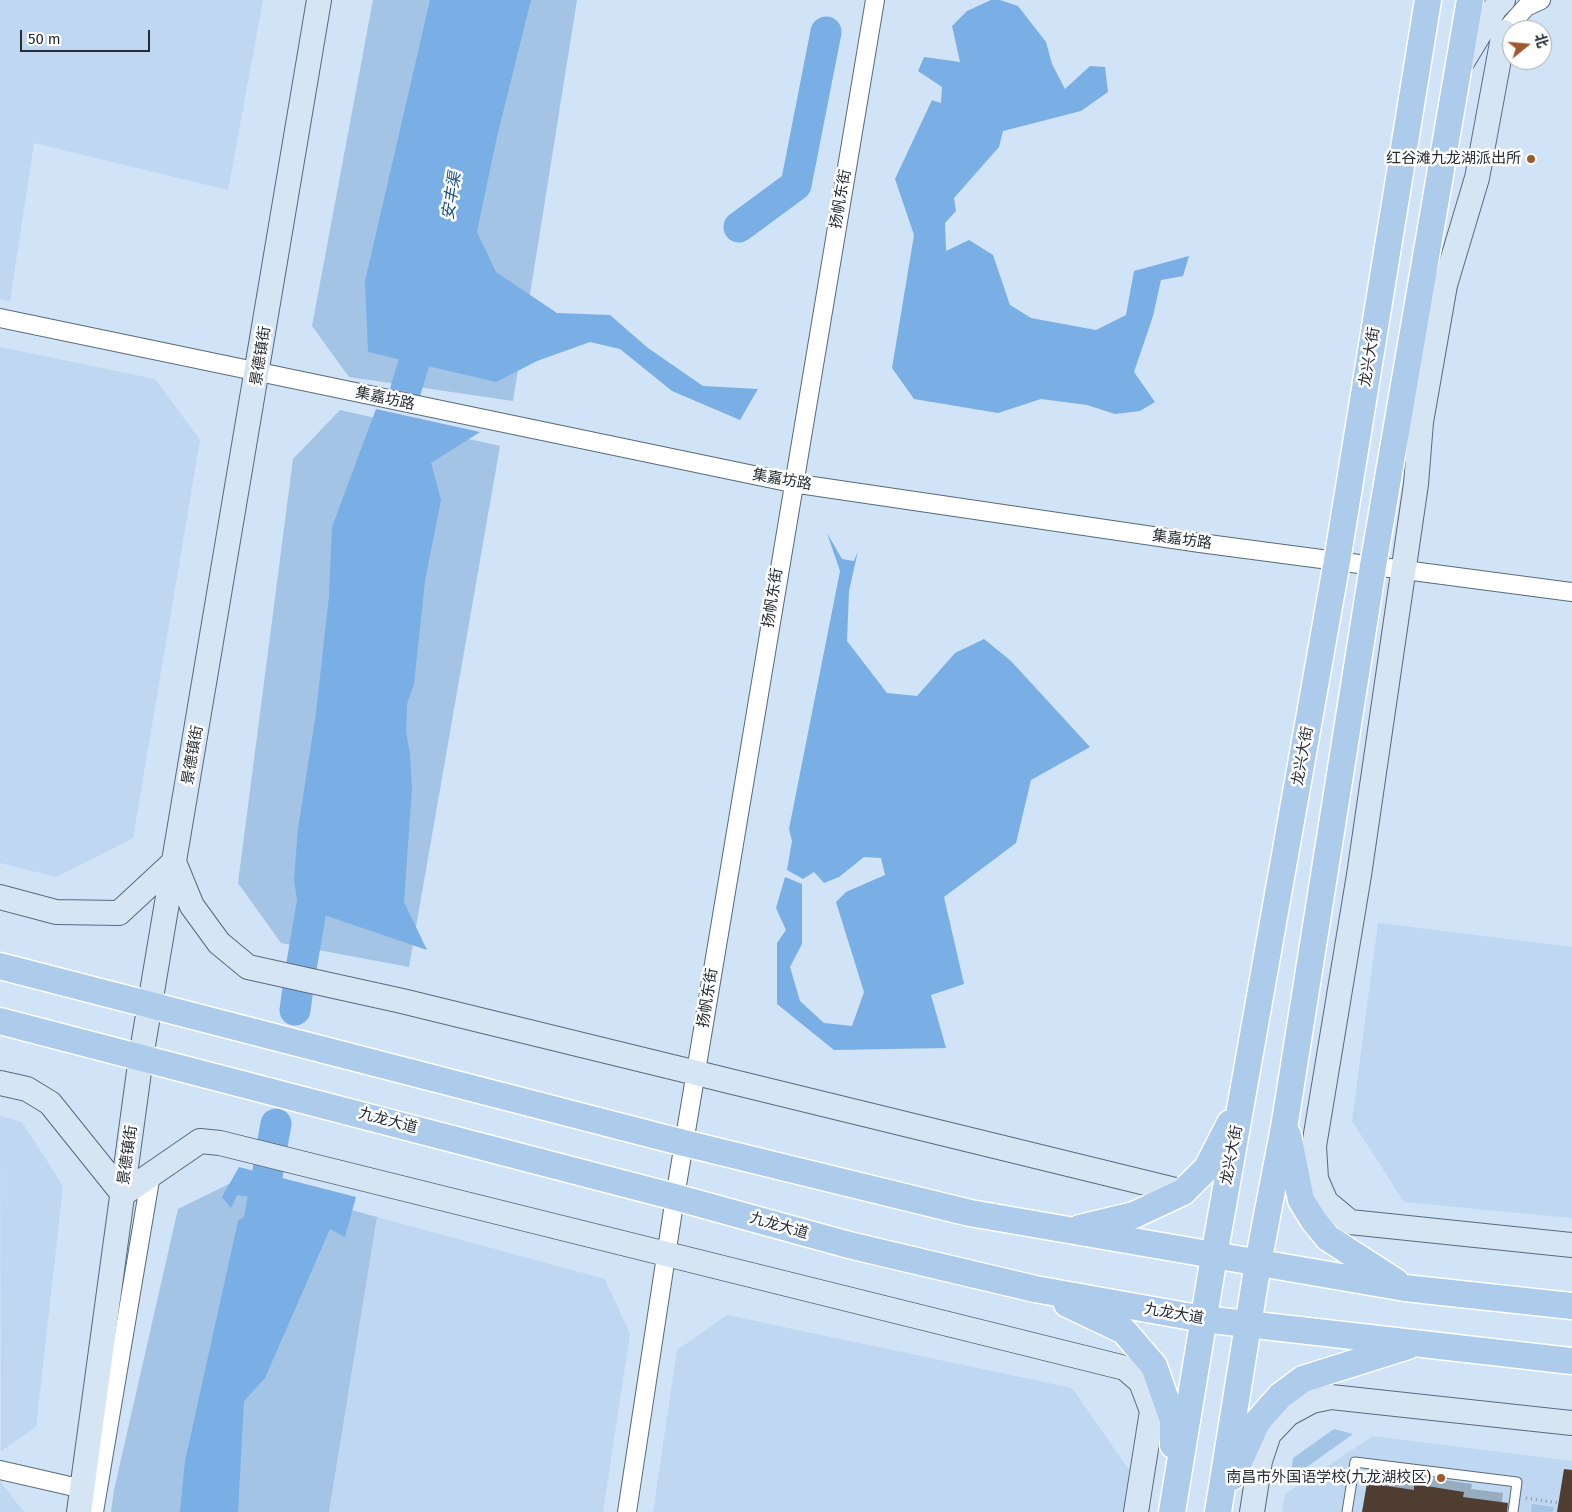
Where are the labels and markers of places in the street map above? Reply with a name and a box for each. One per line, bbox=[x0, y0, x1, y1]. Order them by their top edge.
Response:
place label: 红谷滩九龙湖派出所 bbox=[1386, 150, 1521, 168]
marker: 红谷滩九龙湖派出所 bbox=[1525, 153, 1537, 165]
place label: 南昌市外国语学校(九龙湖校区) bbox=[1226, 1469, 1431, 1487]
marker: 南昌市外国语学校(九龙湖校区) bbox=[1435, 1472, 1447, 1484]

